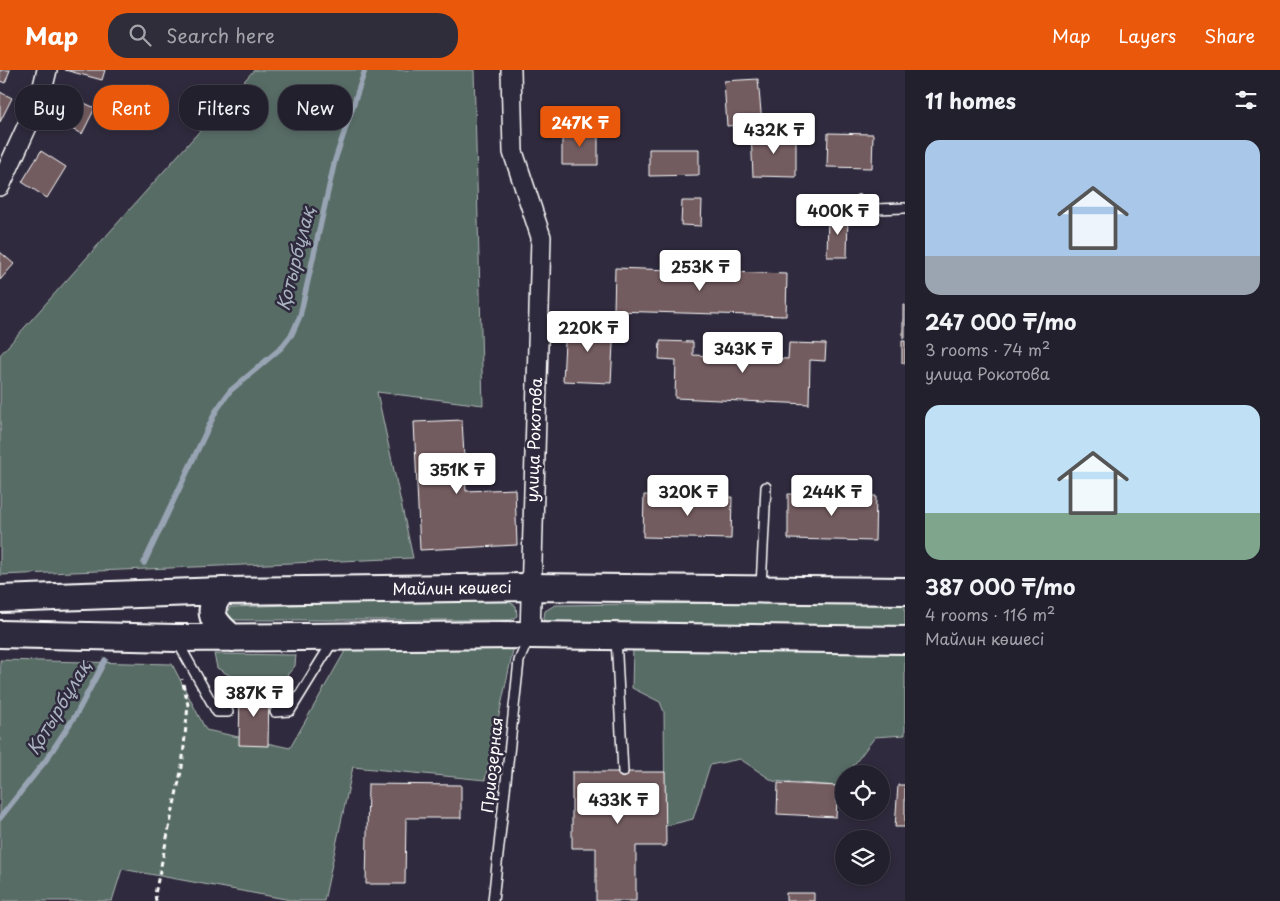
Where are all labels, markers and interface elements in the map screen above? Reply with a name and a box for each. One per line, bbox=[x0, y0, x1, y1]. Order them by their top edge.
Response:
search box bbox=[108, 13, 458, 58]
text: Map bbox=[25, 17, 78, 53]
icon: search bbox=[126, 21, 154, 49]
text: Search here bbox=[166, 21, 275, 49]
text: Map bbox=[1052, 22, 1091, 49]
text: Layers bbox=[1119, 22, 1176, 49]
text: Share bbox=[1204, 22, 1255, 49]
text: 11 homes bbox=[925, 84, 1016, 116]
chip: Buy bbox=[15, 85, 83, 130]
chip: Rent bbox=[93, 85, 169, 130]
chip: Filters bbox=[179, 85, 268, 130]
chip: New bbox=[278, 85, 352, 130]
icon: filters bbox=[1232, 86, 1260, 114]
pin: 247K ₸ bbox=[539, 106, 621, 148]
text: 247K ₸ bbox=[551, 110, 609, 134]
pin: 432K ₸ bbox=[733, 112, 815, 155]
text: 432K ₸ bbox=[744, 117, 804, 141]
icon: home bbox=[1048, 173, 1138, 263]
pin: 400K ₸ bbox=[797, 194, 879, 236]
text: 400K ₸ bbox=[807, 198, 869, 222]
water label: Қотырбұлақ bbox=[269, 203, 321, 313]
pin: 253K ₸ bbox=[659, 250, 741, 292]
text: 253K ₸ bbox=[671, 254, 729, 278]
text: 247 000 ₸/mo bbox=[925, 305, 1076, 337]
pin: 220K ₸ bbox=[547, 310, 629, 353]
text: 220K ₸ bbox=[558, 315, 618, 339]
pin: 343K ₸ bbox=[702, 332, 784, 374]
text: 343K ₸ bbox=[714, 336, 772, 360]
text: 3 rooms · 74 m² bbox=[925, 337, 1050, 361]
text: улица Рокотова bbox=[925, 361, 1050, 385]
street label: улица Рокотова bbox=[519, 377, 547, 503]
icon: home bbox=[1048, 438, 1138, 528]
pin: 351K ₸ bbox=[416, 452, 498, 495]
text: 351K ₸ bbox=[429, 457, 485, 481]
pin: 320K ₸ bbox=[647, 474, 729, 517]
pin: 244K ₸ bbox=[791, 474, 873, 517]
text: 320K ₸ bbox=[658, 479, 718, 503]
text: 244K ₸ bbox=[802, 479, 862, 503]
text: 387 000 ₸/mo bbox=[925, 570, 1075, 602]
street label: Майлин көшесі bbox=[392, 574, 512, 600]
text: 4 rooms · 116 m² bbox=[925, 602, 1055, 626]
text: Майлин көшесі bbox=[925, 626, 1044, 650]
water label: Қотырбұлақ bbox=[19, 654, 97, 760]
pin: 387K ₸ bbox=[213, 676, 295, 718]
text: 387K ₸ bbox=[225, 680, 283, 704]
street label: Приозерная bbox=[474, 716, 508, 814]
map controls bbox=[835, 765, 890, 885]
button: locate bbox=[835, 765, 890, 820]
pin: 433K ₸ bbox=[577, 782, 659, 825]
text: 433K ₸ bbox=[588, 787, 648, 811]
button: layers bbox=[835, 830, 890, 885]

